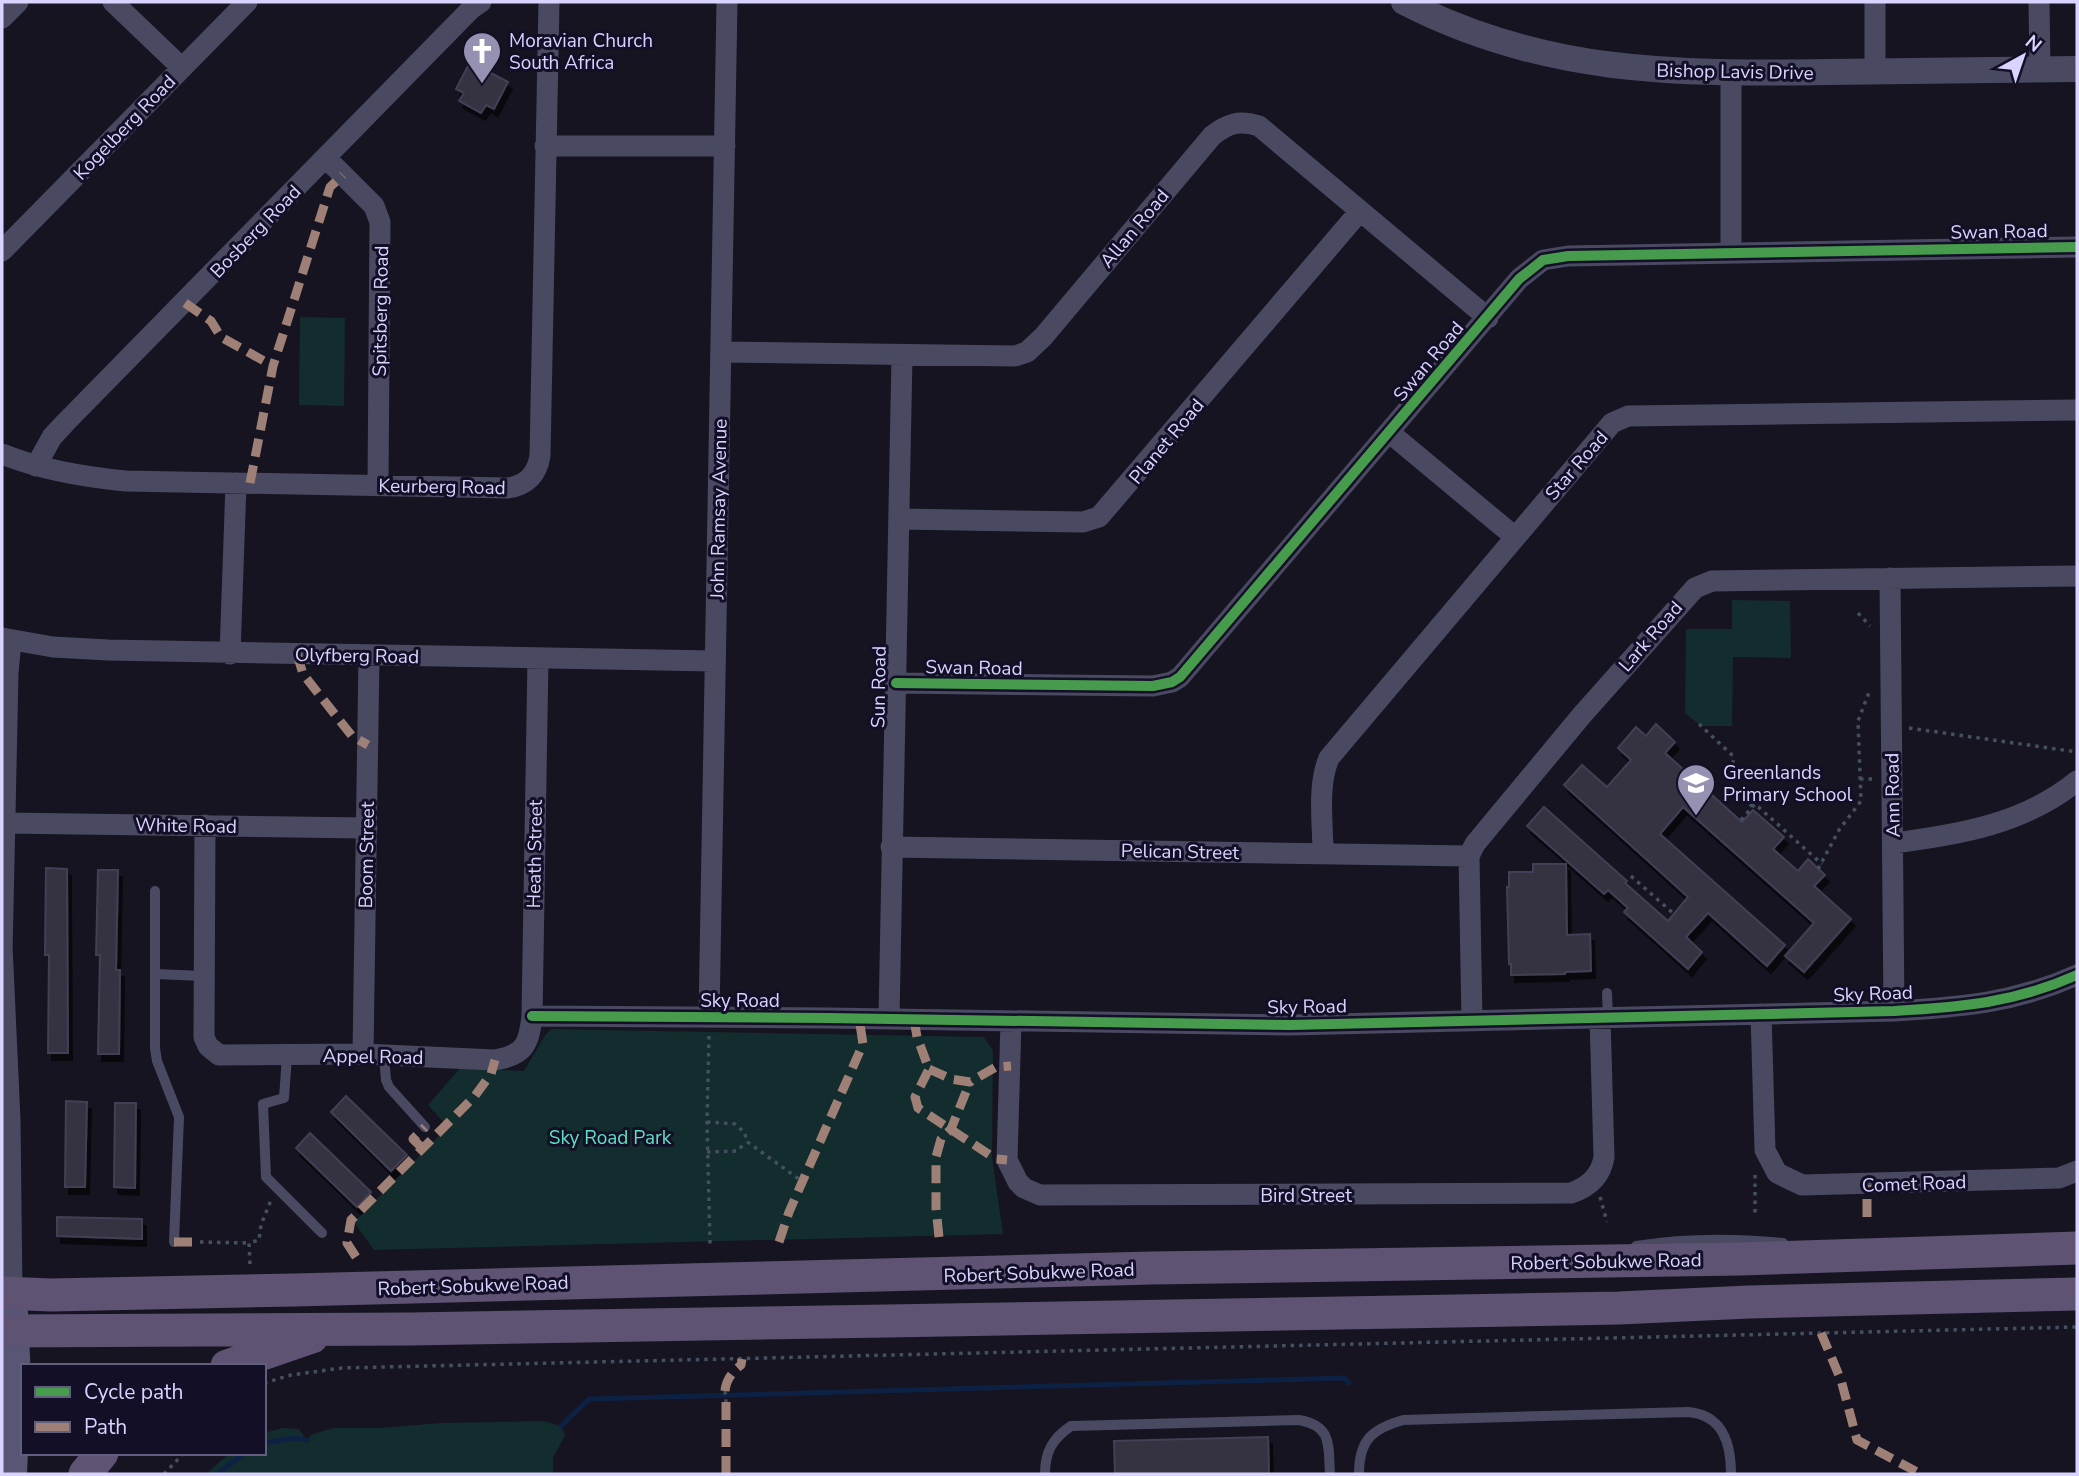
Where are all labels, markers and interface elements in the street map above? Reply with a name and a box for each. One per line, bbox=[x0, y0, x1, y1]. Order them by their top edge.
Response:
north arrow bbox=[1988, 21, 2058, 91]
place label: Moravian Church South Africa bbox=[509, 28, 653, 76]
text: N bbox=[2019, 29, 2047, 58]
church icon: Moravian Church South Africa bbox=[461, 30, 503, 85]
street label: Bishop Lavis Drive bbox=[1656, 58, 1814, 86]
street label: Kogelberg Road bbox=[68, 69, 182, 186]
street label: Bosberg Road bbox=[204, 179, 307, 284]
street label: Allan Road bbox=[1094, 184, 1175, 273]
street label: Swan Road bbox=[1950, 218, 2048, 246]
street label: Spitsberg Road bbox=[367, 245, 395, 377]
street label: Swan Road bbox=[1388, 316, 1470, 407]
street label: Planet Road bbox=[1123, 393, 1210, 490]
street label: John Ramsay Avenue bbox=[704, 418, 734, 601]
street label: Star Road bbox=[1539, 425, 1614, 506]
street label: Keurberg Road bbox=[378, 473, 506, 501]
street label: Lark Road bbox=[1613, 596, 1689, 678]
street label: Olyfberg Road bbox=[295, 642, 419, 670]
street label: Sun Road bbox=[865, 646, 893, 728]
street label: Swan Road bbox=[925, 654, 1023, 682]
street label: Ann Road bbox=[1879, 752, 1907, 837]
place label: Greenlands Primary School bbox=[1723, 760, 1853, 808]
school or university icon: Greenlands Primary School bbox=[1675, 762, 1717, 817]
street label: Heath Street bbox=[521, 799, 549, 909]
street label: Boom Street bbox=[353, 801, 381, 909]
street label: White Road bbox=[135, 812, 237, 840]
street label: Pelican Street bbox=[1121, 838, 1240, 866]
street label: Sky Road bbox=[1833, 980, 1913, 1008]
street label: Sky Road bbox=[700, 988, 780, 1014]
street label: Sky Road bbox=[1267, 993, 1347, 1021]
street label: Appel Road bbox=[322, 1043, 424, 1071]
park label: Sky Road Park bbox=[549, 1125, 672, 1151]
street label: Comet Road bbox=[1861, 1169, 1967, 1199]
street label: Bird Street bbox=[1260, 1183, 1352, 1209]
street label: Robert Sobukwe Road bbox=[1510, 1247, 1702, 1277]
street label: Robert Sobukwe Road bbox=[943, 1257, 1135, 1289]
street label: Robert Sobukwe Road bbox=[377, 1270, 569, 1302]
legend bbox=[21, 1364, 266, 1455]
text: Cycle path bbox=[84, 1378, 183, 1406]
text: Path bbox=[84, 1413, 127, 1441]

